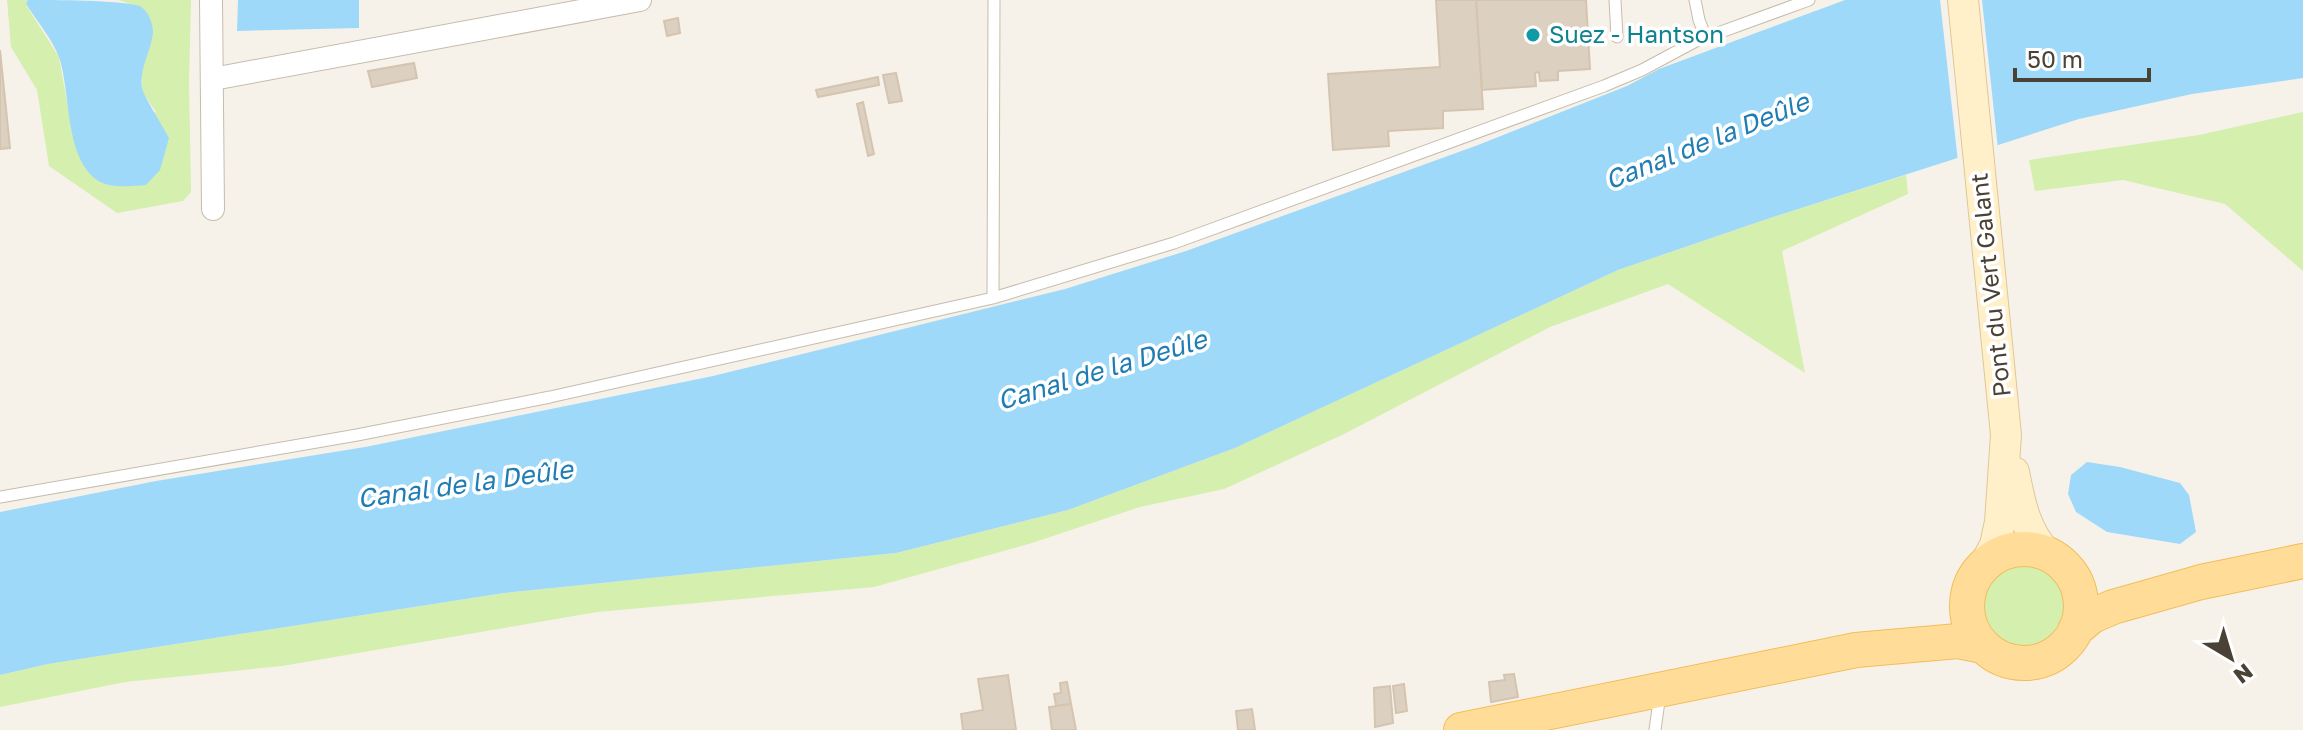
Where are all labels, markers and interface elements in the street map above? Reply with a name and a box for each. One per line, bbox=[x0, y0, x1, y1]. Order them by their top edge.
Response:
place label: Suez - Hantson bbox=[1549, 19, 1724, 48]
marker: Suez - Hantson bbox=[1524, 26, 1542, 44]
scale bar bbox=[2015, 32, 2149, 82]
text: 50 m bbox=[2027, 44, 2083, 73]
water label: Canal de la Deûle bbox=[1600, 85, 1815, 196]
street label: Pont du Vert Galant bbox=[1963, 172, 2016, 399]
water label: Canal de la Deûle bbox=[994, 322, 1212, 416]
water label: Canal de la Deûle bbox=[355, 453, 576, 514]
north arrow bbox=[2191, 618, 2271, 698]
text: N bbox=[2229, 658, 2259, 690]

